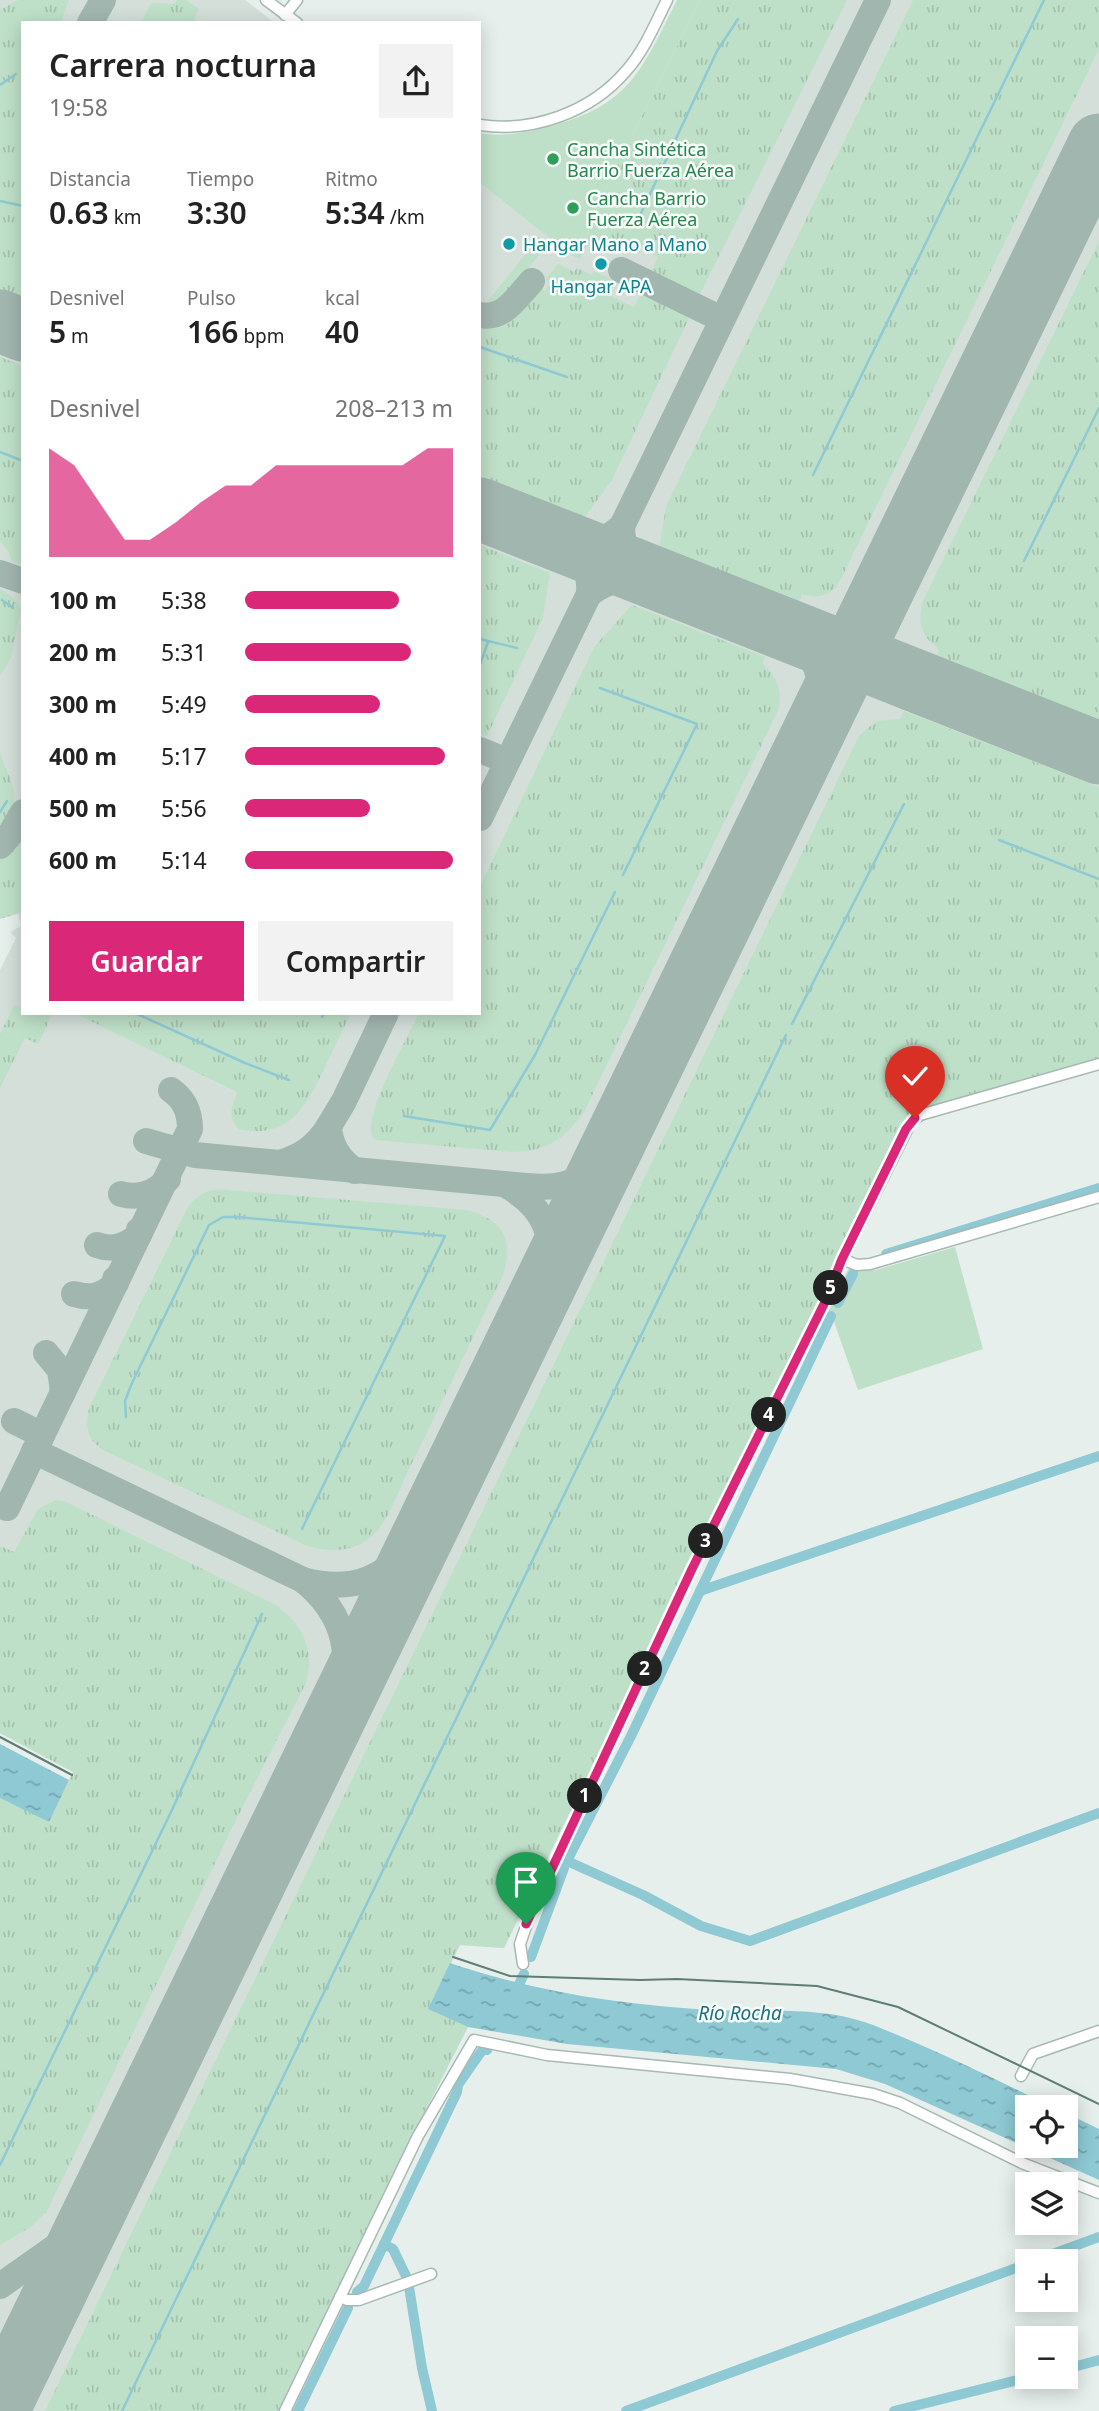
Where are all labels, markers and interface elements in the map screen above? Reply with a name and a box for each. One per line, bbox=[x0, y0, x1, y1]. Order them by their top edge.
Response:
text: Carrera nocturna bbox=[49, 43, 317, 86]
button: share bbox=[379, 44, 453, 118]
text: 19:58 bbox=[49, 91, 108, 123]
place label: Cancha Sintética Barrio Fuerza Aérea bbox=[567, 137, 734, 182]
marker: Cancha Sintética Barrio Fuerza Aérea bbox=[545, 151, 561, 167]
text: Distancia bbox=[49, 166, 131, 192]
text: Tiempo bbox=[187, 166, 254, 192]
text: Ritmo bbox=[325, 166, 378, 192]
place label: Cancha Barrio Fuerza Aérea bbox=[587, 186, 706, 231]
text: 0.63 bbox=[49, 192, 109, 233]
text: 3:30 bbox=[187, 192, 247, 233]
text: 5:34 bbox=[325, 192, 385, 233]
marker: Cancha Barrio Fuerza Aérea bbox=[565, 200, 581, 216]
text: km bbox=[109, 204, 142, 230]
text: /km bbox=[385, 204, 425, 230]
place label: Hangar Mano a Mano bbox=[523, 232, 707, 256]
marker: Hangar Mano a Mano bbox=[501, 236, 517, 252]
marker: Hangar APA bbox=[593, 256, 609, 272]
place label: Hangar APA bbox=[551, 274, 652, 298]
text: Desnivel bbox=[49, 285, 125, 311]
text: Pulso bbox=[187, 285, 236, 311]
text: kcal bbox=[325, 285, 360, 311]
text: 5 bbox=[49, 311, 66, 352]
text: 166 bbox=[187, 311, 238, 352]
text: 40 bbox=[325, 311, 359, 352]
text: m bbox=[66, 323, 89, 349]
text: bpm bbox=[238, 323, 285, 349]
text: Desnivel bbox=[49, 392, 141, 424]
text: 208–213 m bbox=[335, 392, 453, 424]
text: 100 m bbox=[49, 584, 117, 616]
text: 5:38 bbox=[161, 584, 207, 616]
text: 200 m bbox=[49, 636, 117, 668]
text: 5:31 bbox=[161, 636, 207, 668]
text: 300 m bbox=[49, 688, 117, 720]
text: 5:49 bbox=[161, 688, 207, 720]
text: 400 m bbox=[49, 740, 117, 772]
text: 5:17 bbox=[161, 740, 207, 772]
text: 500 m bbox=[49, 792, 117, 824]
text: 5:56 bbox=[161, 792, 207, 824]
text: 600 m bbox=[49, 844, 117, 876]
text: 5:14 bbox=[161, 844, 207, 876]
button: Guardar bbox=[49, 921, 244, 1001]
button: Compartir bbox=[258, 921, 453, 1001]
pin bbox=[885, 1046, 945, 1118]
icon: check bbox=[896, 1057, 934, 1095]
pin: 5 bbox=[814, 1270, 848, 1306]
text: 5 bbox=[825, 1274, 836, 1300]
pin: 4 bbox=[752, 1398, 786, 1432]
text: 4 bbox=[763, 1401, 774, 1427]
pin: 3 bbox=[688, 1524, 724, 1558]
text: 3 bbox=[700, 1527, 711, 1553]
pin: 2 bbox=[628, 1652, 662, 1686]
text: 2 bbox=[639, 1655, 650, 1681]
pin: 1 bbox=[568, 1778, 602, 1814]
text: 1 bbox=[579, 1782, 590, 1808]
pin bbox=[496, 1852, 556, 1924]
icon: arrive bbox=[507, 1863, 545, 1901]
water label: Río Rocha bbox=[698, 2000, 782, 2026]
map controls bbox=[1015, 2095, 1078, 2389]
button: locate bbox=[1015, 2095, 1078, 2158]
button: layers bbox=[1015, 2172, 1078, 2235]
button: + bbox=[1015, 2249, 1078, 2312]
button: − bbox=[1015, 2326, 1078, 2389]

